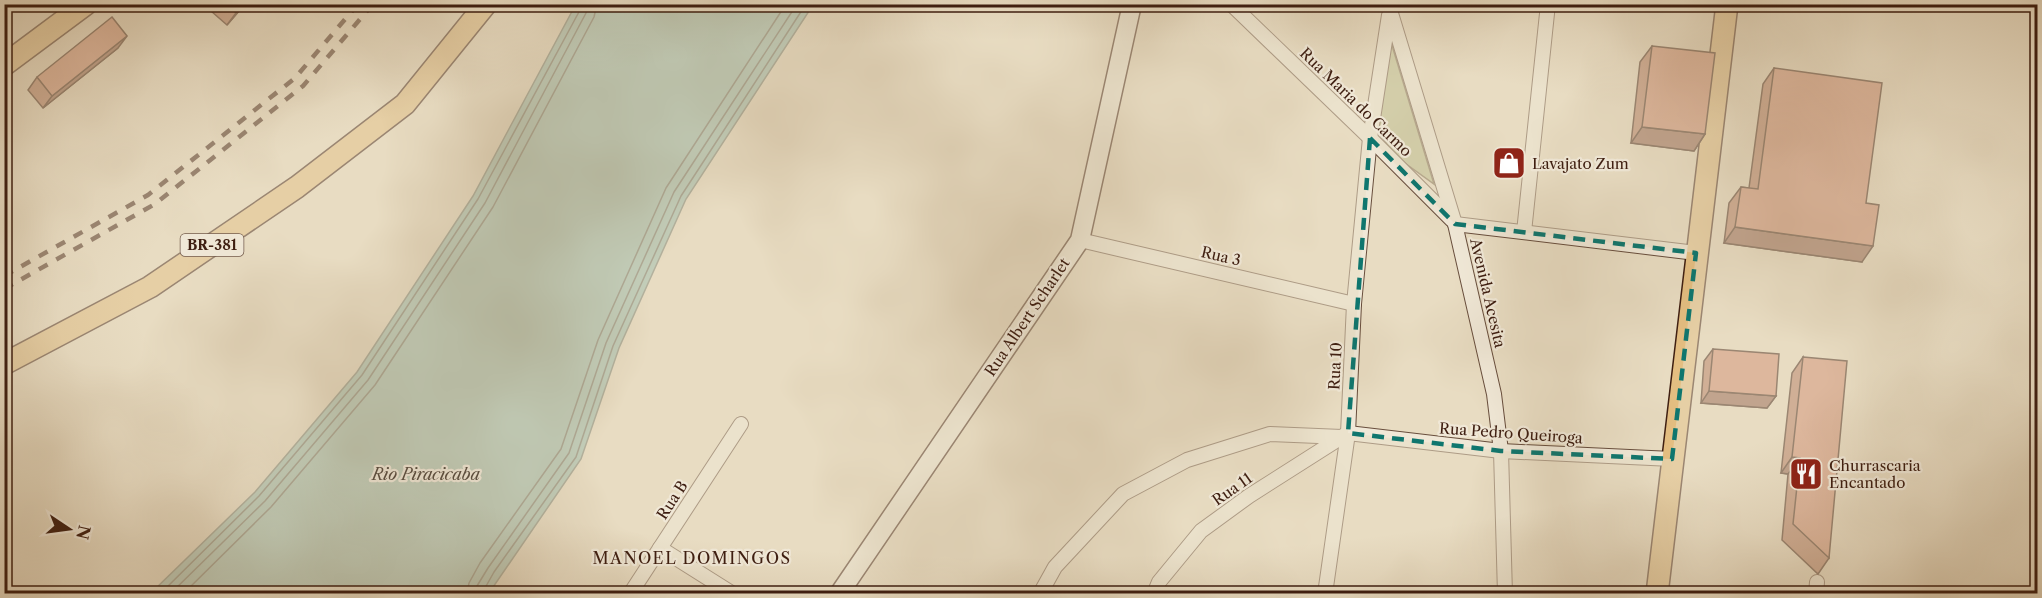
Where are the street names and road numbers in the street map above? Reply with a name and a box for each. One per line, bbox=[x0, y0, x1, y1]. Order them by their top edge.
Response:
street label: Rua Maria do Carmo bbox=[1296, 43, 1416, 161]
road number: BR-381 bbox=[180, 234, 244, 256]
street label: Avenida Acesita bbox=[1466, 235, 1510, 350]
street label: Rua 3 bbox=[1199, 242, 1243, 270]
street label: Rua Albert Scharlet bbox=[980, 254, 1074, 380]
street label: Rua 10 bbox=[1324, 342, 1346, 390]
street label: Rua Pedro Queiroga bbox=[1438, 418, 1584, 448]
street label: Rua 11 bbox=[1208, 468, 1256, 510]
street label: Rua B bbox=[652, 477, 692, 523]

